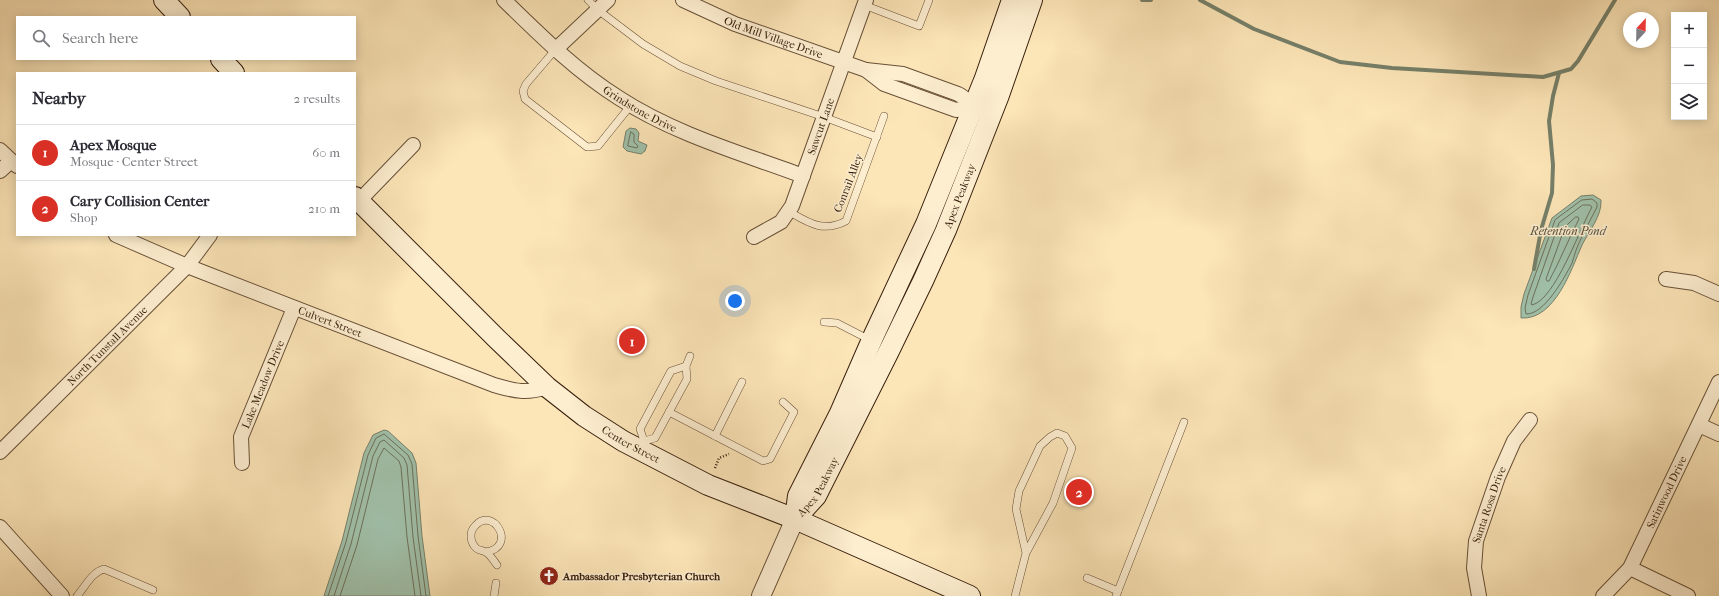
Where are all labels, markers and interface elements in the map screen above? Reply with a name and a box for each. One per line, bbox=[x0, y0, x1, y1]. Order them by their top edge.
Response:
north arrow bbox=[1623, 12, 1659, 48]
map controls bbox=[1671, 12, 1707, 120]
button: + bbox=[1671, 12, 1707, 48]
street label: Old Mill Village Drive bbox=[722, 14, 825, 62]
search box bbox=[16, 16, 356, 60]
icon: search bbox=[30, 27, 52, 49]
text: Search here bbox=[62, 29, 138, 47]
button: − bbox=[1671, 48, 1707, 84]
street label: Grindstone Drive bbox=[600, 83, 679, 135]
button: layers bbox=[1671, 84, 1707, 120]
text: Nearby bbox=[32, 88, 86, 108]
text: 2 results bbox=[294, 91, 340, 106]
street label: Sawcut Lane bbox=[805, 96, 837, 157]
text: Apex Mosque bbox=[70, 136, 157, 154]
text: 1 bbox=[43, 145, 47, 160]
text: 60 m bbox=[312, 145, 340, 160]
street label: Conrail Alley bbox=[831, 151, 866, 214]
text: Mosque · Center Street bbox=[70, 154, 198, 169]
street label: Apex Peakway bbox=[941, 161, 979, 231]
text: Cary Collision Center bbox=[70, 192, 210, 210]
text: 2 bbox=[42, 201, 48, 216]
text: 210 m bbox=[308, 201, 340, 216]
text: Shop bbox=[70, 210, 98, 225]
water label: Retention Pond bbox=[1529, 224, 1608, 238]
your location bbox=[725, 291, 745, 311]
street label: North Tunstall Avenue bbox=[65, 303, 151, 388]
street label: Culvert Street bbox=[296, 304, 364, 340]
pin: 1 bbox=[619, 326, 645, 356]
street label: Lake Meadow Drive bbox=[239, 338, 287, 431]
street label: Center Street bbox=[599, 423, 662, 466]
street label: Apex Peakway bbox=[794, 454, 842, 520]
street label: Satinwood Drive bbox=[1644, 454, 1690, 531]
street label: Santa Rosa Drive bbox=[1470, 464, 1509, 545]
pin: 2 bbox=[1066, 477, 1092, 507]
church icon: Ambassador Presbyterian Church bbox=[538, 565, 560, 587]
place label: Ambassador Presbyterian Church bbox=[562, 570, 721, 583]

